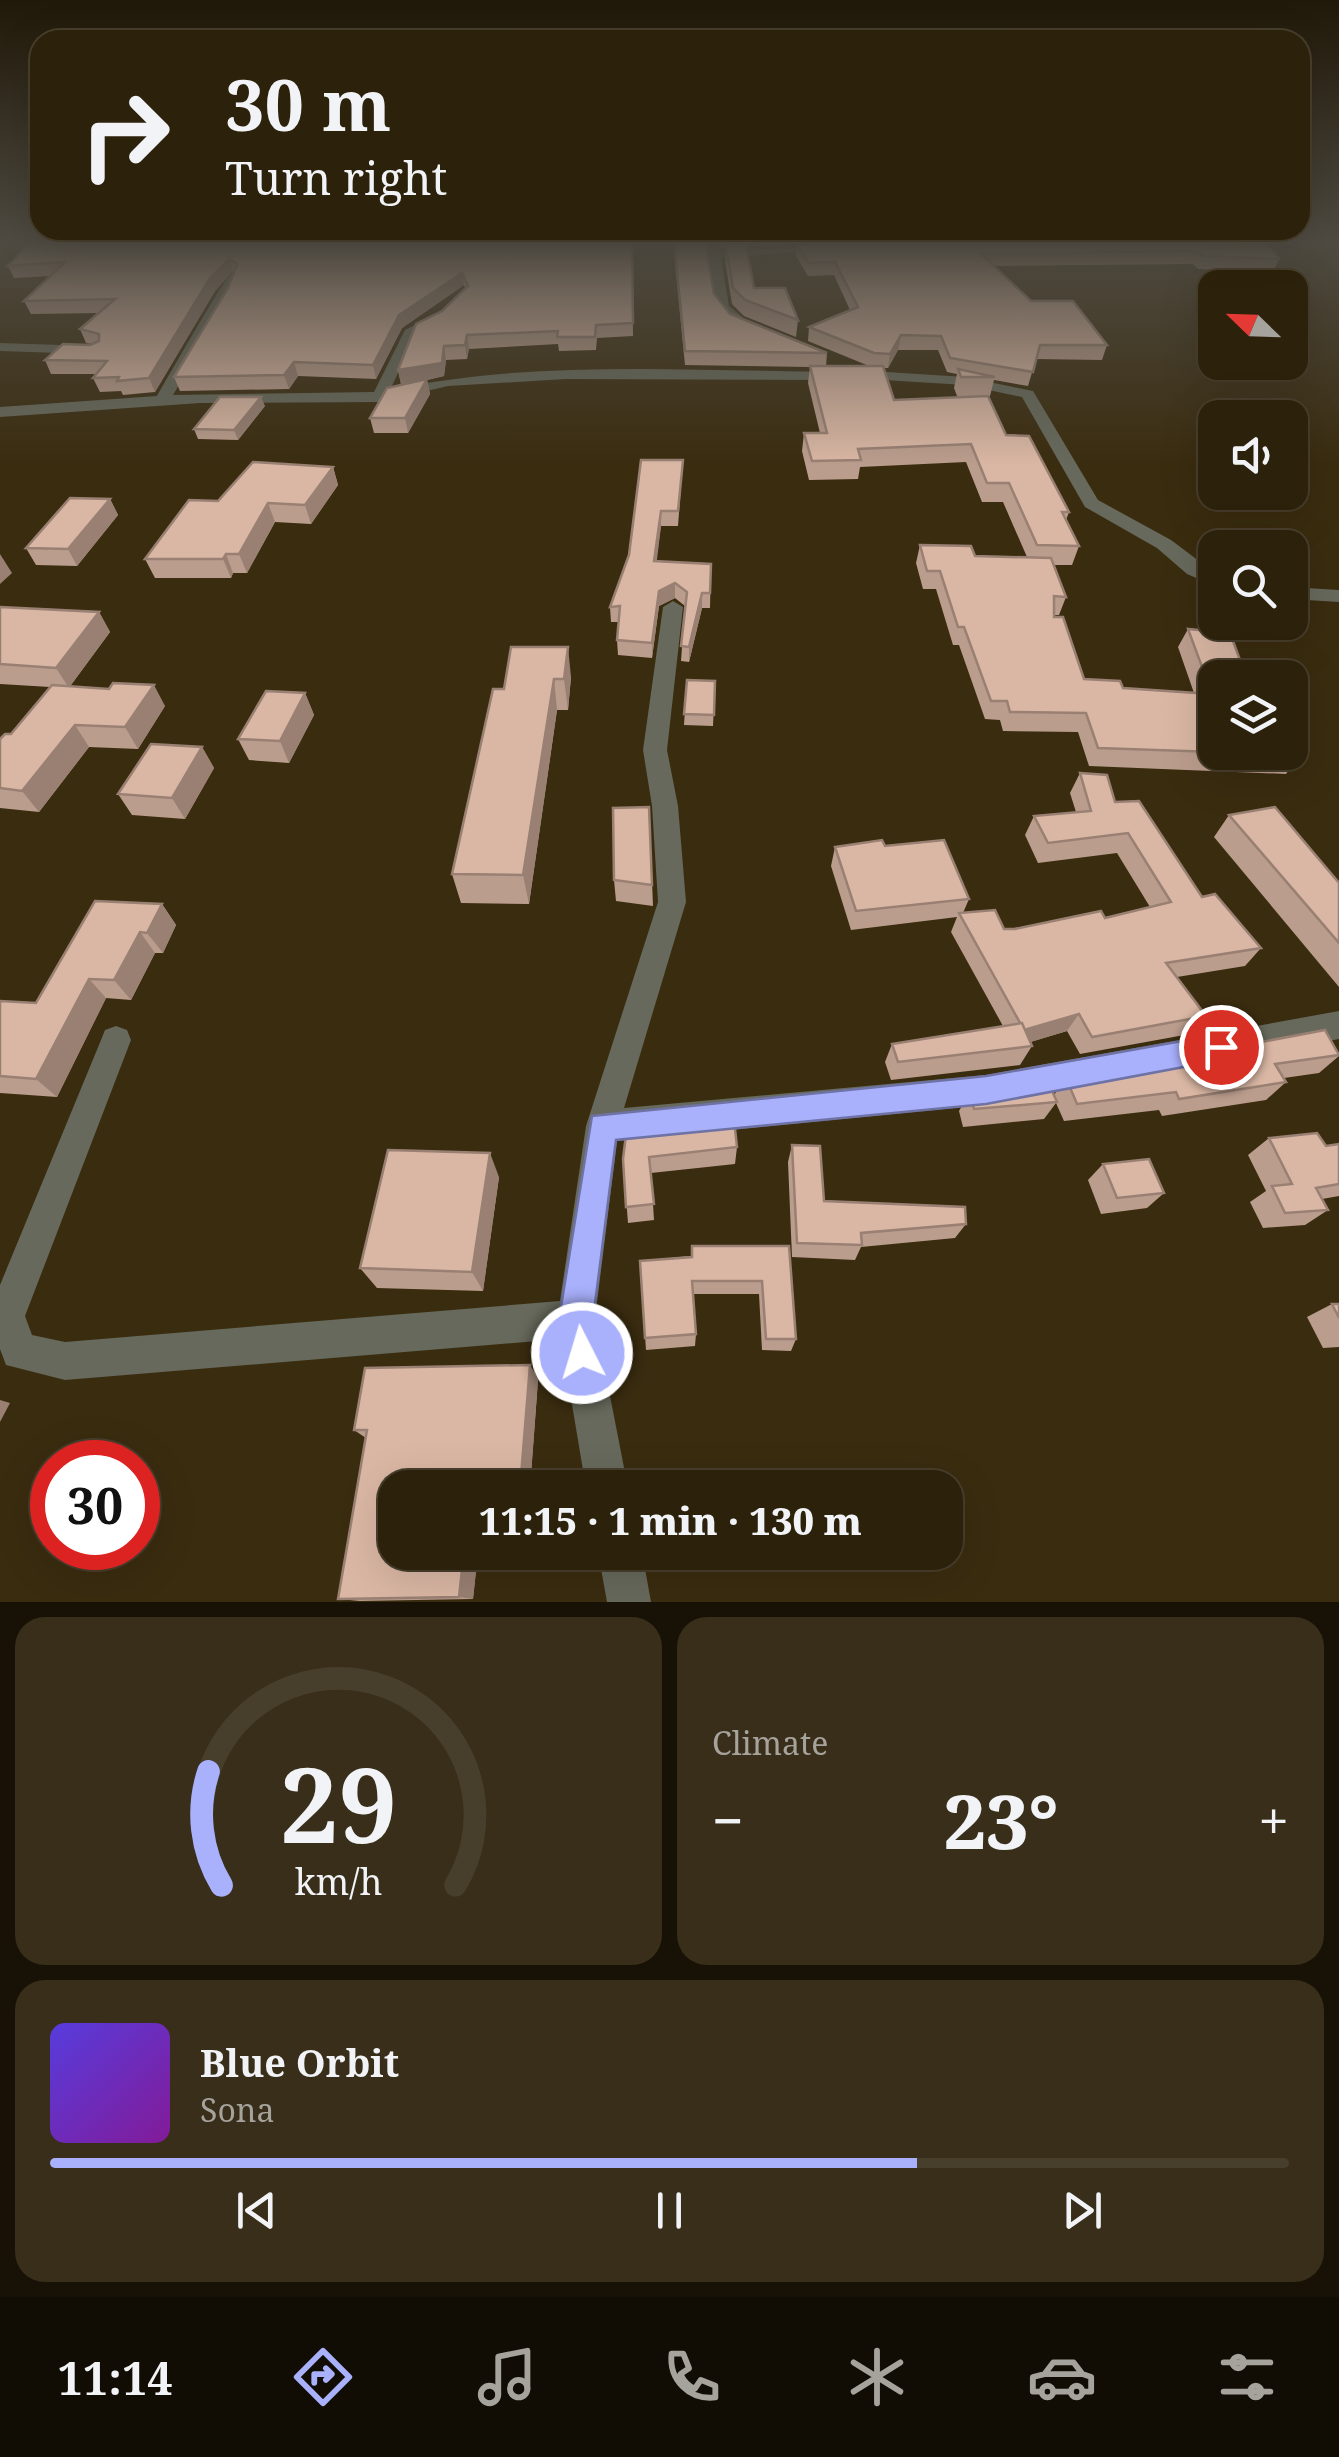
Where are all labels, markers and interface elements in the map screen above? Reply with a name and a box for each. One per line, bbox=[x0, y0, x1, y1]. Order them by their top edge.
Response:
text: 30 m bbox=[225, 56, 391, 152]
icon: right bbox=[60, 70, 190, 200]
text: Turn right bbox=[225, 147, 447, 208]
north arrow bbox=[1198, 270, 1308, 380]
map controls bbox=[1198, 270, 1308, 770]
button: sound bbox=[1198, 400, 1308, 510]
button: search bbox=[1198, 530, 1308, 640]
button: layers bbox=[1198, 660, 1308, 770]
pin bbox=[1179, 1005, 1264, 1090]
icon: arrive bbox=[1194, 1020, 1249, 1075]
position arrow bbox=[530, 1301, 634, 1405]
speed limit sign: 30 bbox=[30, 1440, 160, 1570]
text: 11:15 · 1 min · 130 m bbox=[479, 1494, 862, 1546]
text: Climate bbox=[712, 1721, 828, 1764]
text: 29 bbox=[280, 1732, 397, 1873]
text: 23° bbox=[944, 1769, 1059, 1871]
text: − bbox=[712, 1782, 744, 1857]
text: + bbox=[1258, 1782, 1289, 1857]
text: km/h bbox=[295, 1857, 382, 1905]
text: Blue Orbit bbox=[200, 2036, 399, 2088]
text: Sona bbox=[200, 2088, 275, 2131]
icon: previous bbox=[229, 2183, 284, 2238]
icon: pause bbox=[642, 2183, 697, 2238]
icon: next bbox=[1055, 2183, 1110, 2238]
icon: directions bbox=[288, 2342, 358, 2412]
icon: music bbox=[472, 2342, 542, 2412]
icon: phone bbox=[657, 2342, 727, 2412]
icon: climate bbox=[842, 2342, 912, 2412]
icon: car bbox=[1027, 2342, 1097, 2412]
icon: filters bbox=[1212, 2342, 1282, 2412]
text: 11:14 bbox=[57, 2347, 173, 2408]

